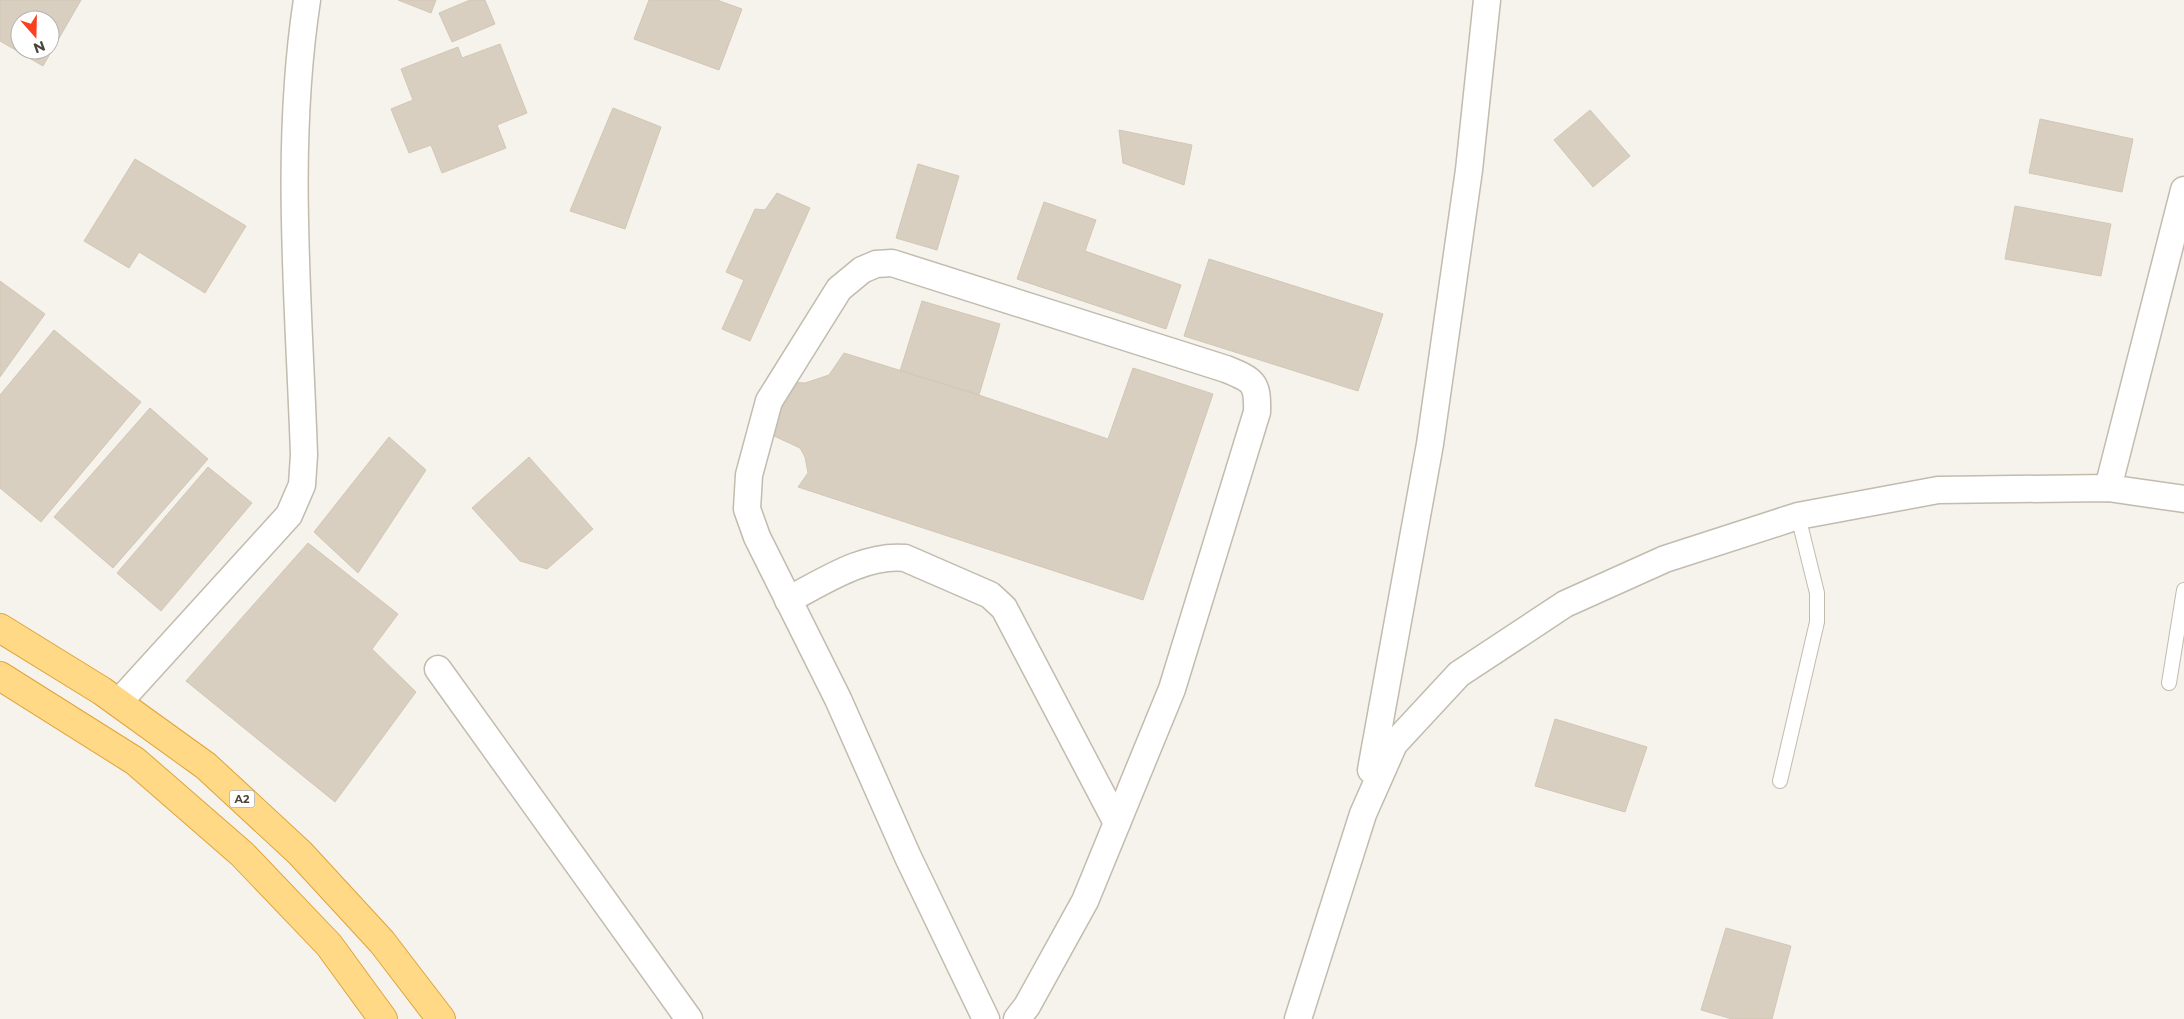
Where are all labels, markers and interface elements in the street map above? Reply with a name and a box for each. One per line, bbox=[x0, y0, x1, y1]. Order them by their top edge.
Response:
north arrow bbox=[10, 10, 60, 60]
text: N bbox=[31, 37, 48, 58]
road number: A2 bbox=[230, 791, 254, 808]

